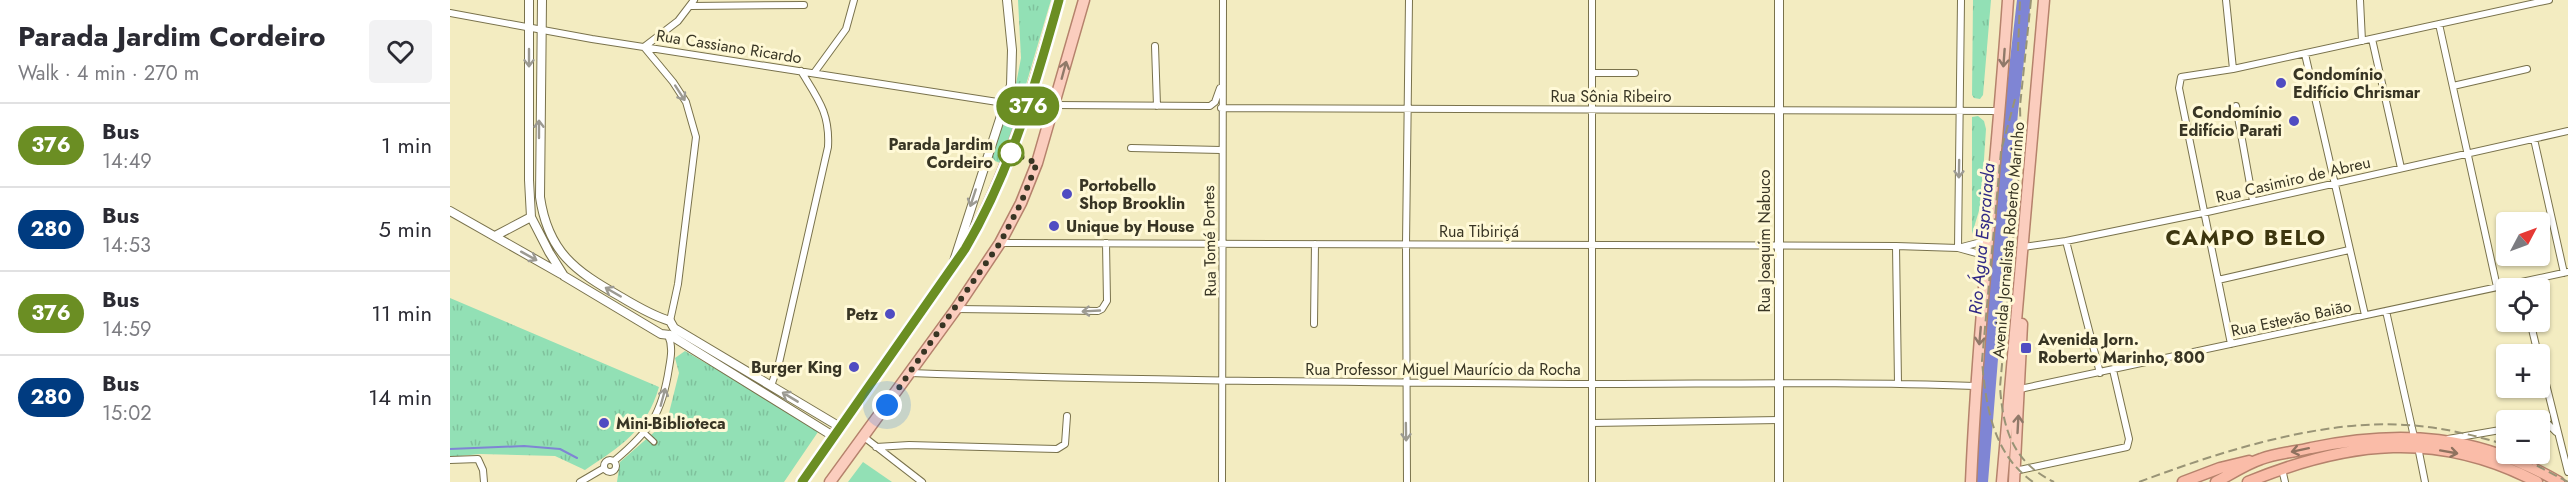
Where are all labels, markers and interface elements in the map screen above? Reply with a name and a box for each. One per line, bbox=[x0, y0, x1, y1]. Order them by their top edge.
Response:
text: Parada Jardim Cordeiro bbox=[18, 16, 326, 57]
button: heart bbox=[369, 20, 432, 83]
street label: Rua Cassiano Ricardo bbox=[655, 24, 804, 69]
one-way arrow bbox=[523, 48, 535, 68]
one-way arrow bbox=[1998, 48, 2009, 68]
text: Walk · 4 min · 270 m bbox=[18, 59, 199, 88]
one-way arrow bbox=[1059, 61, 1070, 80]
place label: Condomínio Edifício Chrismar bbox=[2293, 63, 2421, 104]
marker: Condomínio Edifício Chrismar bbox=[2274, 76, 2288, 90]
one-way arrow bbox=[674, 84, 686, 101]
street label: Rua Sônia Ribeiro bbox=[1550, 85, 1672, 108]
line badge: 376 bbox=[994, 86, 1062, 126]
text: 376 bbox=[1008, 91, 1048, 121]
place label: Condomínio Edifício Parati bbox=[2179, 101, 2282, 142]
marker: Condomínio Edifício Parati bbox=[2287, 114, 2301, 128]
text: Bus bbox=[102, 115, 139, 147]
one-way arrow bbox=[533, 119, 545, 139]
street label: Avenida Jornalista Roberto Marinho bbox=[1987, 120, 2030, 359]
text: 1 min bbox=[381, 129, 432, 161]
text: 376 bbox=[31, 130, 71, 160]
place label: Parada Jardim Cordeiro bbox=[889, 133, 993, 174]
marker: Parada Jardim Cordeiro bbox=[998, 140, 1024, 166]
text: 14:49 bbox=[102, 147, 152, 176]
street label: Rua Casimiro de Abreu bbox=[2213, 150, 2373, 208]
one-way arrow bbox=[1953, 159, 1964, 179]
water label: Rio Água Espraiada bbox=[1962, 162, 2002, 316]
street label: Rua Joaquim Nabuco bbox=[1753, 169, 1776, 313]
place label: Portobello Shop Brooklin bbox=[1079, 174, 1185, 215]
street label: Rua Tomé Portes bbox=[1197, 185, 1222, 297]
marker: Portobello Shop Brooklin bbox=[1060, 187, 1074, 201]
one-way arrow bbox=[967, 188, 978, 207]
text: Bus bbox=[102, 199, 139, 231]
north arrow bbox=[2496, 212, 2550, 266]
map controls bbox=[2496, 212, 2550, 464]
text: 5 min bbox=[379, 213, 432, 245]
text: 280 bbox=[31, 214, 71, 244]
place label: Unique by House bbox=[1066, 215, 1194, 238]
marker: Unique by House bbox=[1047, 219, 1061, 233]
street label: Rua Tibiriçá bbox=[1439, 220, 1519, 243]
district label: CAMPO BELO bbox=[2165, 221, 2327, 253]
text: 14:53 bbox=[102, 231, 151, 260]
one-way arrow bbox=[520, 251, 538, 262]
button: locate bbox=[2496, 278, 2550, 332]
text: Bus bbox=[102, 283, 139, 315]
one-way arrow bbox=[605, 286, 622, 298]
street label: Rua Estevão Baião bbox=[2229, 294, 2354, 342]
text: 11 min bbox=[371, 297, 432, 329]
text: 376 bbox=[31, 298, 71, 328]
place label: Petz bbox=[846, 303, 879, 326]
one-way arrow bbox=[1081, 305, 1101, 316]
marker: Petz bbox=[883, 307, 897, 321]
text: 14:59 bbox=[102, 315, 151, 344]
one-way arrow bbox=[1974, 326, 1985, 346]
place label: Avenida Jorn. Roberto Marinho, 800 bbox=[2037, 328, 2205, 369]
marker: Avenida Jorn. Roberto Marinho, 800 bbox=[2019, 341, 2033, 355]
button: + bbox=[2496, 344, 2550, 398]
place label: Burger King bbox=[751, 356, 842, 379]
street label: Rua Professor Miguel Maurício da Rocha bbox=[1305, 358, 1581, 381]
marker: Burger King bbox=[847, 360, 861, 374]
text: Bus bbox=[102, 367, 139, 399]
text: 14 min bbox=[368, 381, 432, 413]
text: 280 bbox=[31, 382, 71, 412]
one-way arrow bbox=[657, 388, 669, 407]
your location bbox=[872, 390, 902, 420]
one-way arrow bbox=[782, 391, 799, 403]
text: 15:02 bbox=[102, 399, 152, 428]
button: − bbox=[2496, 410, 2550, 464]
place label: Mini-Biblioteca bbox=[616, 412, 726, 435]
one-way arrow bbox=[2013, 414, 2024, 434]
marker: Mini-Biblioteca bbox=[597, 416, 611, 430]
one-way arrow bbox=[1401, 421, 1412, 441]
one-way arrow bbox=[2291, 445, 2310, 457]
one-way arrow bbox=[2439, 446, 2458, 457]

